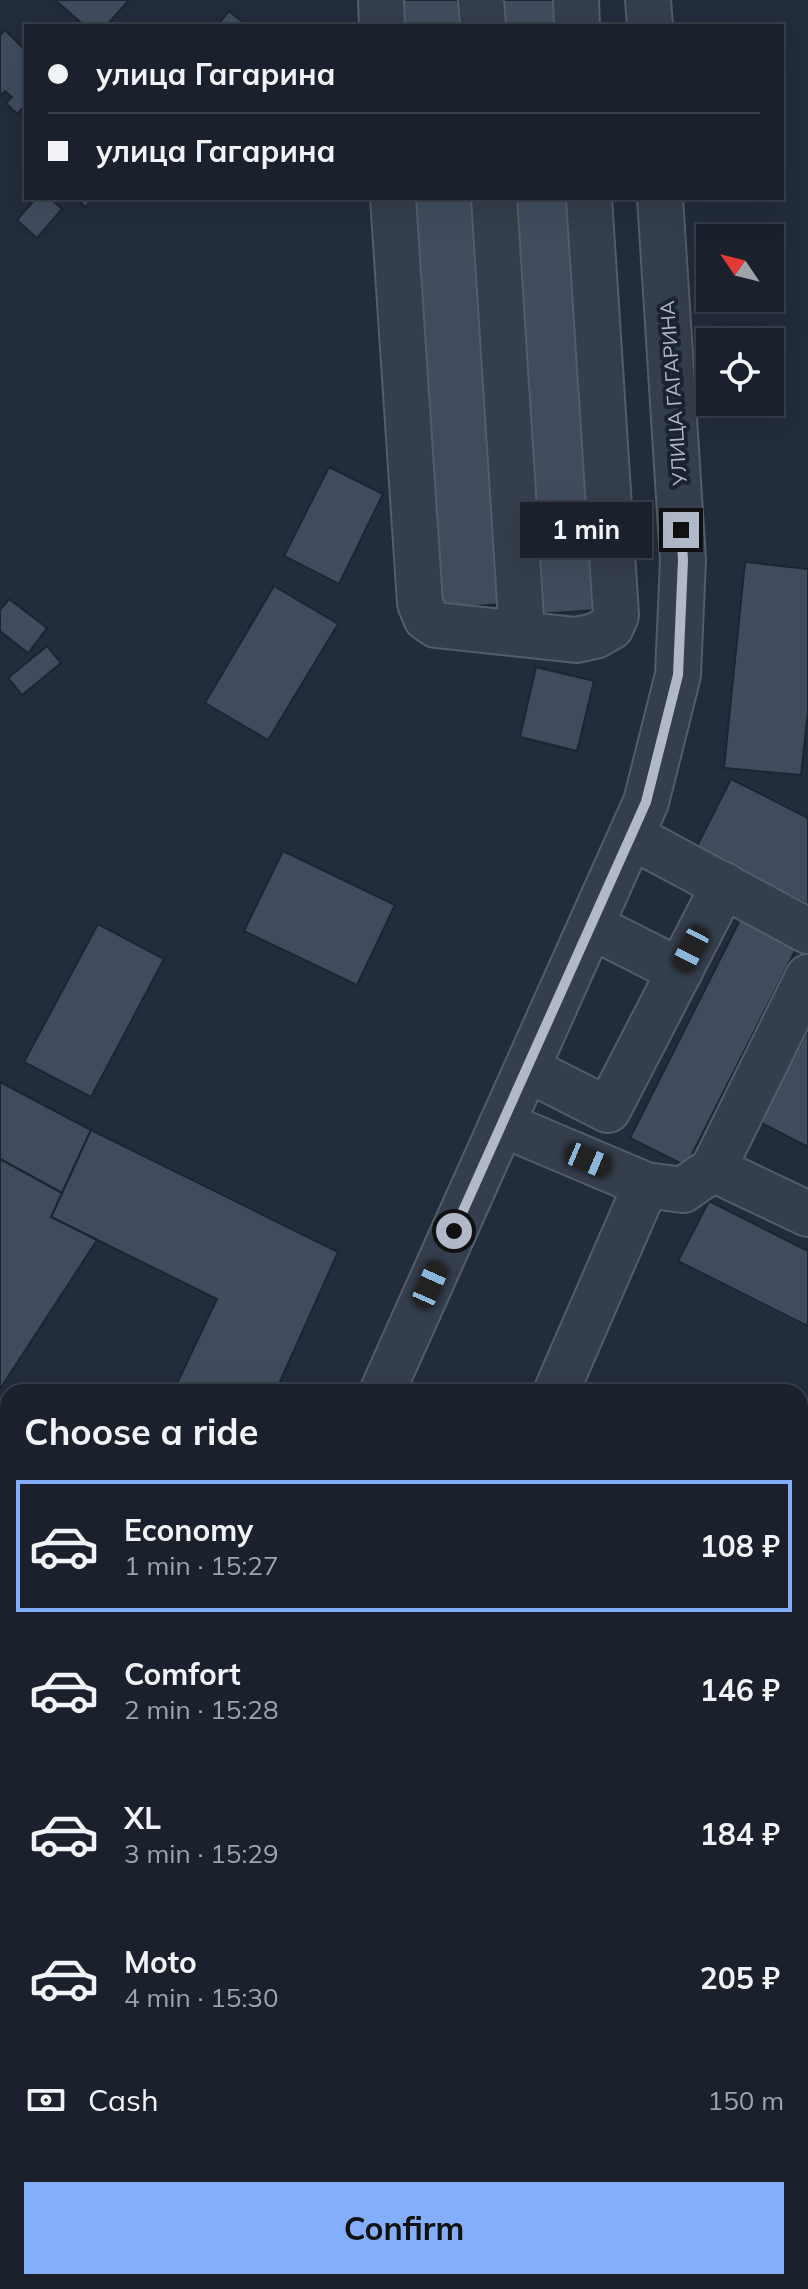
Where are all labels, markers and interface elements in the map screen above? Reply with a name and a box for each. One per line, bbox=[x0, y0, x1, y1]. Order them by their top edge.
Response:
text: улица Гагарина bbox=[96, 55, 335, 93]
text: улица Гагарина bbox=[96, 132, 335, 170]
north arrow bbox=[696, 224, 784, 312]
map controls bbox=[696, 224, 784, 416]
street label: УЛИЦА ГАГАРИНА bbox=[654, 299, 692, 487]
button: locate bbox=[696, 328, 784, 416]
callout: 1 min bbox=[521, 502, 653, 558]
route end bbox=[663, 512, 699, 548]
text: 1 min bbox=[552, 513, 620, 546]
car bbox=[669, 922, 713, 976]
car bbox=[561, 1140, 615, 1180]
route start bbox=[436, 1213, 472, 1249]
car bbox=[409, 1258, 451, 1312]
text: Choose a ride bbox=[24, 1409, 258, 1454]
icon: car bbox=[28, 1510, 100, 1582]
text: Economy bbox=[124, 1511, 253, 1549]
text: 108 ₽ bbox=[700, 1527, 780, 1565]
text: 1 min · 15:27 bbox=[124, 1549, 279, 1582]
icon: car bbox=[28, 1654, 100, 1726]
text: Comfort bbox=[124, 1655, 241, 1693]
text: 146 ₽ bbox=[700, 1671, 780, 1709]
text: 2 min · 15:28 bbox=[124, 1693, 279, 1726]
icon: car bbox=[28, 1798, 100, 1870]
text: XL bbox=[124, 1799, 161, 1837]
text: 184 ₽ bbox=[700, 1815, 780, 1853]
text: 3 min · 15:29 bbox=[124, 1837, 279, 1870]
icon: car bbox=[28, 1942, 100, 2014]
text: Moto bbox=[124, 1943, 197, 1981]
text: 205 ₽ bbox=[700, 1959, 780, 1997]
text: 4 min · 15:30 bbox=[124, 1981, 279, 2014]
icon: cash bbox=[24, 2078, 68, 2122]
text: Cash bbox=[88, 2081, 159, 2119]
text: 150 m bbox=[708, 2084, 784, 2117]
button: Confirm bbox=[24, 2182, 784, 2274]

